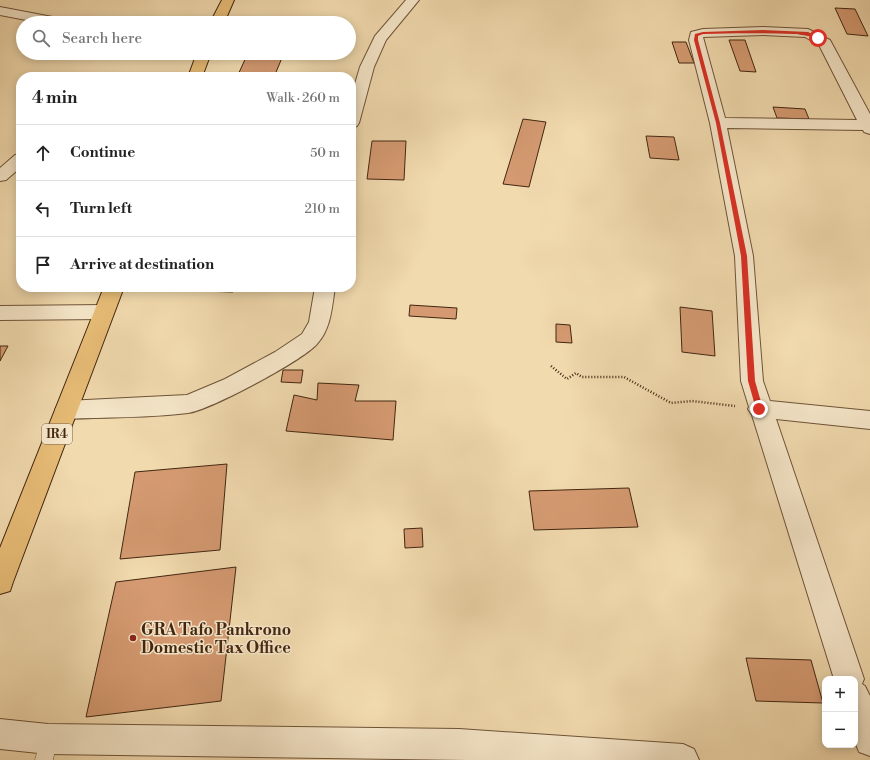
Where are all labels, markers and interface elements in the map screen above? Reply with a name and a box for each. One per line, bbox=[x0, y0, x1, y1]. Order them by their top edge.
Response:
search box bbox=[16, 16, 356, 60]
icon: search bbox=[30, 27, 52, 49]
text: Search here bbox=[62, 29, 142, 48]
route start bbox=[809, 29, 827, 47]
text: 4 min bbox=[32, 87, 77, 109]
text: Walk · 260 m bbox=[266, 90, 340, 106]
icon: ahead bbox=[32, 142, 54, 164]
text: Continue bbox=[70, 143, 135, 162]
text: 50 m bbox=[310, 145, 340, 161]
icon: left bbox=[32, 198, 54, 220]
text: Turn left bbox=[70, 199, 132, 218]
text: 210 m bbox=[305, 201, 340, 217]
icon: arrive bbox=[32, 254, 54, 276]
text: Arrive at destination bbox=[70, 255, 214, 274]
route end bbox=[750, 400, 768, 418]
road number: IR4 bbox=[42, 424, 72, 444]
place label: GRA Tafo Pankrono Domestic Tax Office bbox=[141, 620, 291, 658]
marker: GRA Tafo Pankrono Domestic Tax Office bbox=[128, 633, 138, 643]
map controls bbox=[822, 676, 858, 748]
button: + bbox=[822, 676, 858, 712]
button: − bbox=[822, 712, 858, 748]

